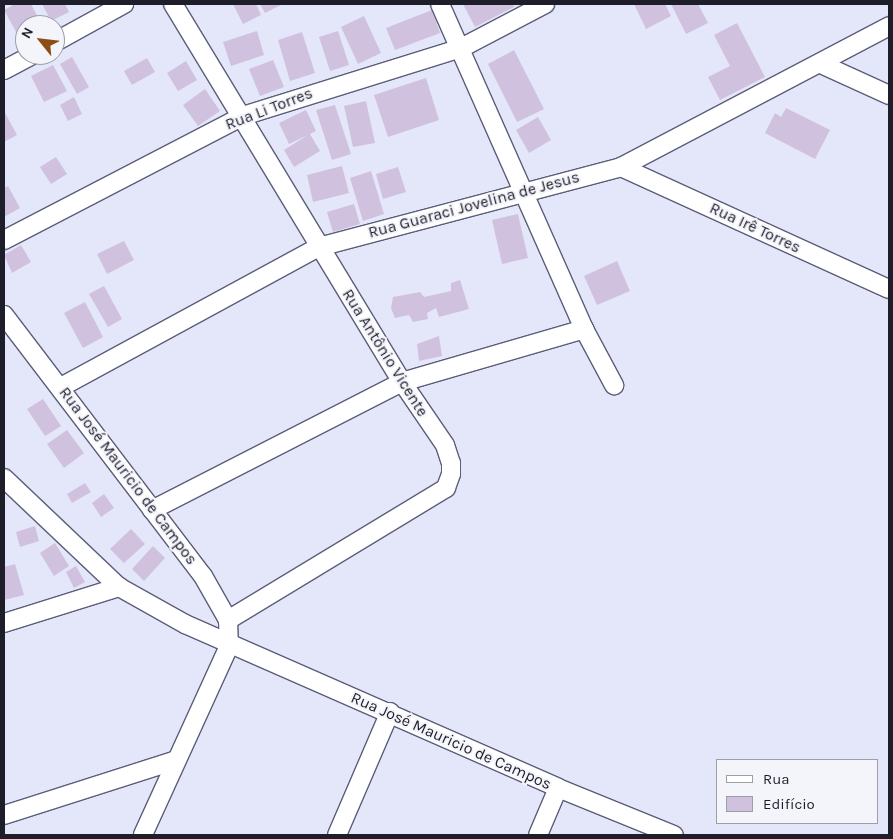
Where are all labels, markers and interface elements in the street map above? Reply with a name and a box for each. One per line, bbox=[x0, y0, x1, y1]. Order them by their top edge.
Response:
north arrow bbox=[15, 15, 65, 65]
text: N bbox=[17, 24, 37, 41]
street label: Rua Li Torres bbox=[223, 84, 315, 134]
street label: Rua Guaraci Jovelina de Jesus bbox=[366, 168, 582, 242]
street label: Rua Irê Torres bbox=[707, 199, 803, 257]
street label: Rua Antônio Vicente bbox=[338, 286, 432, 420]
street label: Rua José Mauricio de Campos bbox=[55, 383, 201, 569]
street label: Rua José Mauricio de Campos bbox=[348, 688, 554, 794]
legend bbox=[716, 759, 878, 824]
text: Rua bbox=[763, 770, 790, 788]
text: Edifício bbox=[763, 795, 815, 813]

